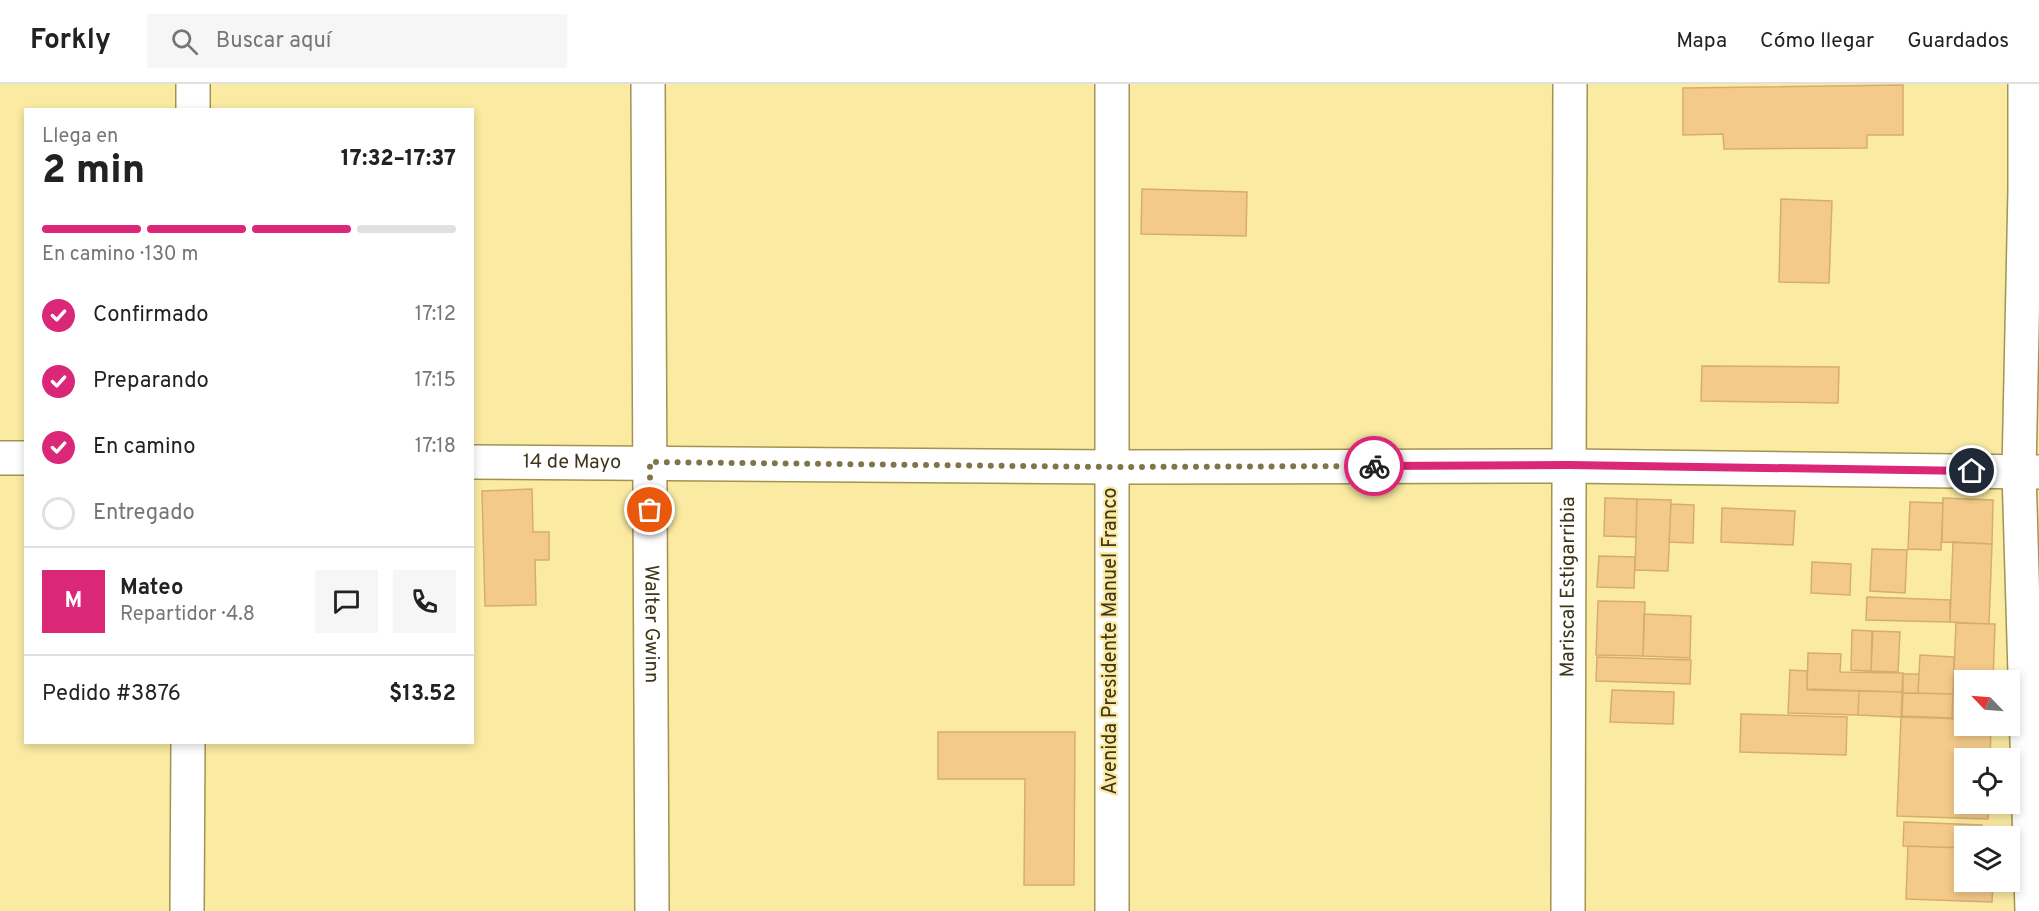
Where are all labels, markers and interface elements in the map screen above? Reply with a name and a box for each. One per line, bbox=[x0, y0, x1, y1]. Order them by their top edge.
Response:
search box bbox=[147, 14, 567, 68]
text: Forkly bbox=[30, 23, 111, 59]
icon: search bbox=[168, 25, 201, 58]
text: Buscar aquí bbox=[216, 28, 331, 55]
text: Mapa bbox=[1676, 28, 1727, 55]
text: Cómo llegar bbox=[1760, 28, 1874, 55]
text: Guardados bbox=[1907, 28, 2009, 55]
text: Llega en bbox=[42, 124, 118, 150]
text: 17:32–17:37 bbox=[341, 146, 456, 173]
text: 2 min bbox=[42, 148, 145, 197]
text: En camino · 130 m bbox=[42, 242, 198, 268]
icon: check bbox=[42, 299, 75, 332]
text: Confirmado bbox=[93, 302, 209, 329]
text: 17:12 bbox=[415, 302, 456, 328]
icon: check bbox=[42, 365, 75, 398]
text: Preparando bbox=[93, 368, 209, 395]
text: 17:15 bbox=[415, 368, 456, 394]
icon: check bbox=[42, 431, 75, 464]
text: En camino bbox=[93, 434, 195, 461]
text: 17:18 bbox=[415, 434, 456, 460]
courier bbox=[1344, 436, 1404, 496]
pin bbox=[1946, 445, 1997, 496]
street label: 14 de Mayo bbox=[523, 449, 621, 476]
icon: bike bbox=[1358, 450, 1391, 483]
icon: home bbox=[1955, 454, 1988, 487]
pin bbox=[624, 484, 675, 535]
street label: Avenida Presidente Manuel Franco bbox=[1098, 487, 1124, 795]
icon: bag bbox=[633, 493, 666, 526]
street label: Mariscal Estigarribia bbox=[1556, 496, 1582, 678]
text: Entregado bbox=[93, 500, 195, 527]
street label: Walter Gwinn bbox=[637, 565, 664, 683]
button: chat bbox=[315, 570, 378, 633]
button: phone bbox=[393, 570, 456, 633]
text: Mateo bbox=[120, 575, 183, 602]
text: M bbox=[65, 588, 82, 615]
text: Repartidor · 4.8 bbox=[120, 602, 255, 628]
north arrow bbox=[1954, 670, 2020, 736]
map controls bbox=[1954, 670, 2020, 892]
text: Pedido #3876 bbox=[42, 681, 181, 708]
text: $13.52 bbox=[389, 681, 456, 708]
button: locate bbox=[1954, 748, 2020, 814]
button: layers bbox=[1954, 826, 2020, 892]

